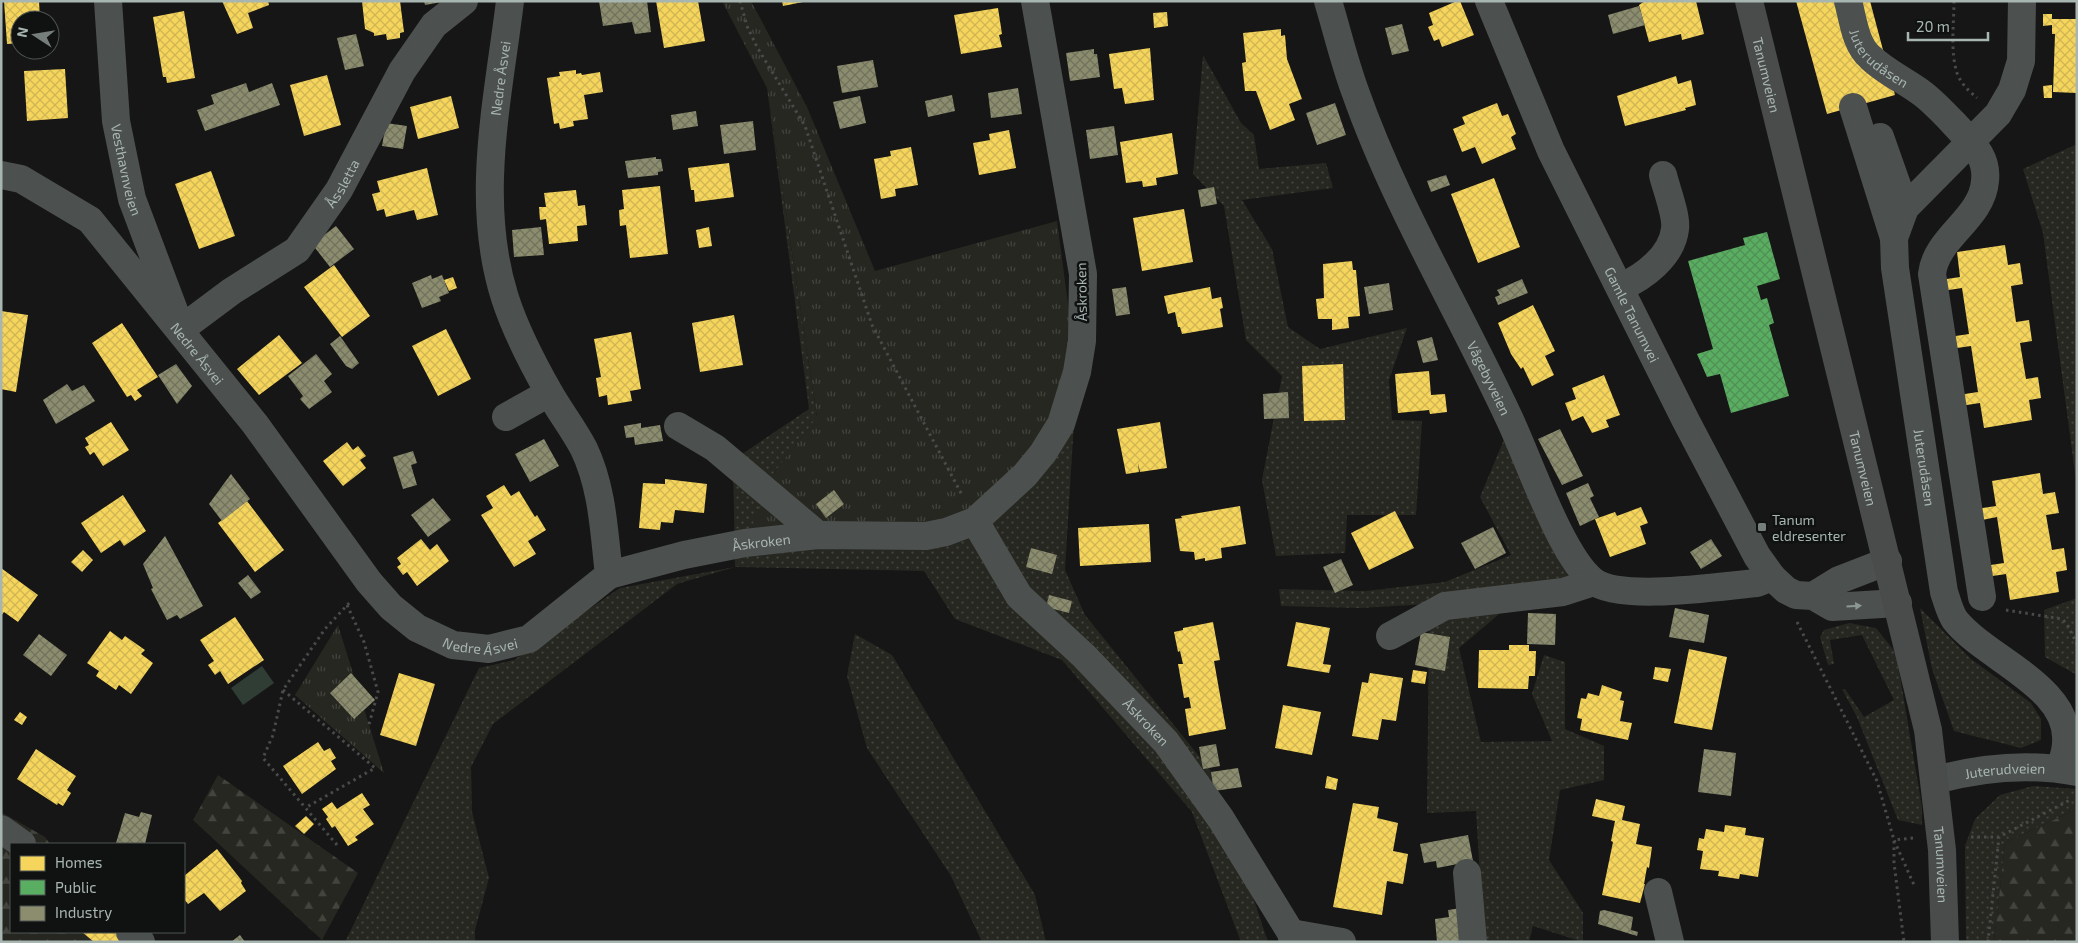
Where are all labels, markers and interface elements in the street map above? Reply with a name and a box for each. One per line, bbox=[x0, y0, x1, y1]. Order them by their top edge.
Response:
north arrow bbox=[10, 10, 60, 60]
scale bar bbox=[1908, 10, 1988, 42]
text: 20 m bbox=[1916, 17, 1950, 35]
text: N bbox=[12, 25, 31, 39]
street label: Juterudåsen bbox=[1847, 27, 1912, 91]
street label: Tanumveien bbox=[1750, 35, 1785, 114]
street label: Nedre Åsvei bbox=[486, 40, 513, 117]
street label: Vesthavnveien bbox=[108, 122, 146, 218]
street label: Åssletta bbox=[321, 156, 362, 210]
street label: Åskroken bbox=[1072, 262, 1090, 322]
street label: Gamle Tanumvei bbox=[1602, 264, 1664, 365]
street label: Nedre Åsvei bbox=[167, 319, 228, 388]
street label: Vågebyveien bbox=[1464, 338, 1515, 418]
street label: Juterudåsen bbox=[1911, 428, 1939, 507]
street label: Tanumveien bbox=[1846, 429, 1881, 508]
place label: Tanum eldresenter bbox=[1772, 511, 1846, 544]
marker: Tanum eldresenter bbox=[1756, 521, 1768, 533]
street label: Åskroken bbox=[730, 530, 791, 554]
one-way arrow bbox=[1847, 602, 1863, 610]
street label: Nedre Åsvei bbox=[440, 633, 519, 658]
street label: Åskroken bbox=[1120, 694, 1173, 749]
street label: Juterudveien bbox=[1963, 759, 2046, 782]
street label: Tanumveien bbox=[1931, 825, 1952, 903]
legend bbox=[10, 843, 185, 933]
text: Homes bbox=[55, 853, 102, 871]
text: Public bbox=[55, 878, 96, 896]
text: Industry bbox=[55, 903, 112, 921]

